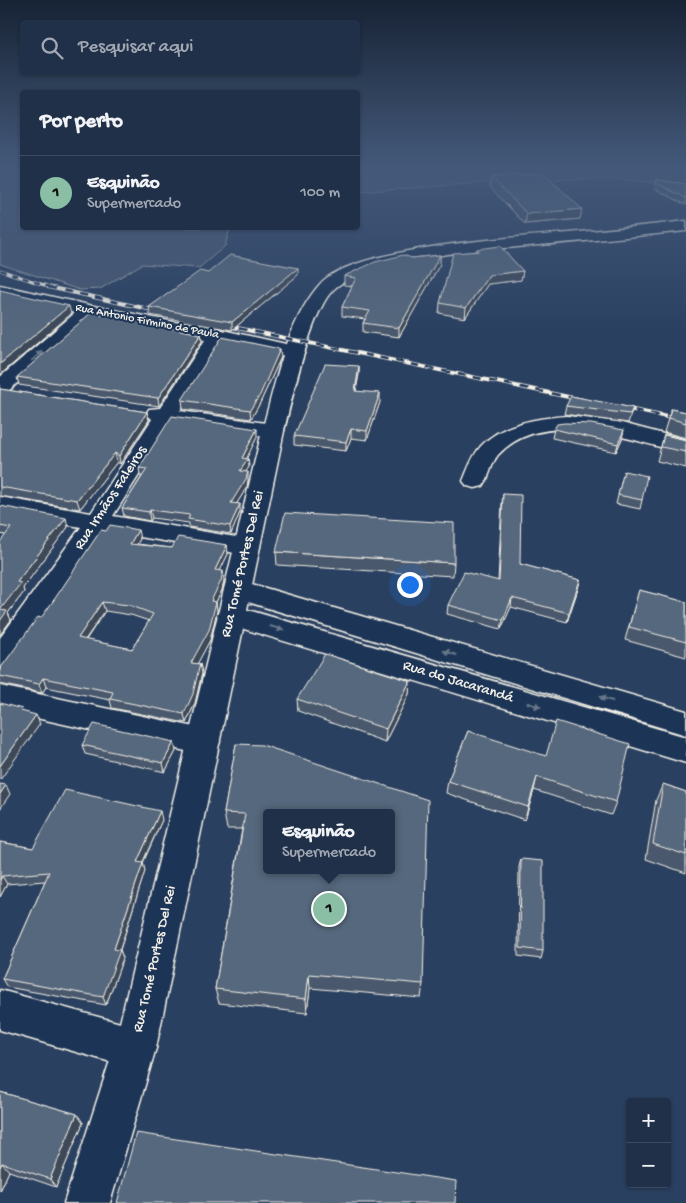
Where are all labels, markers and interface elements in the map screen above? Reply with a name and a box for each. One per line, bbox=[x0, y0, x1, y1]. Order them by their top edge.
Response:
search box bbox=[20, 20, 360, 75]
icon: search bbox=[38, 34, 66, 62]
text: Pesquisar aqui bbox=[78, 36, 193, 59]
text: Por perto bbox=[40, 110, 123, 135]
text: Esquinão bbox=[87, 172, 160, 195]
text: 1 bbox=[53, 184, 59, 203]
text: 100 m bbox=[300, 184, 340, 203]
text: Supermercado bbox=[87, 195, 181, 214]
street label: Rua Antonio Firmino de Paula bbox=[74, 301, 220, 343]
one-way arrow bbox=[30, 350, 42, 362]
street label: Rua Irmãos Faleiros bbox=[71, 442, 152, 553]
street label: Rua Tomé Portes Del Rei bbox=[217, 489, 269, 639]
your location bbox=[397, 572, 423, 598]
one-way arrow bbox=[270, 625, 285, 633]
one-way arrow bbox=[442, 648, 457, 656]
street label: Rua do Jacarandá bbox=[401, 657, 516, 708]
one-way arrow bbox=[598, 694, 613, 702]
one-way arrow bbox=[526, 701, 541, 709]
popup bbox=[263, 809, 395, 874]
text: Esquinão bbox=[282, 821, 355, 844]
text: Supermercado bbox=[282, 844, 376, 863]
street label: Rua Tomé Portes Del Rei bbox=[129, 884, 181, 1034]
pin: 1 bbox=[313, 890, 345, 928]
map controls bbox=[626, 1098, 671, 1188]
button: + bbox=[626, 1098, 671, 1143]
button: − bbox=[626, 1143, 671, 1188]

